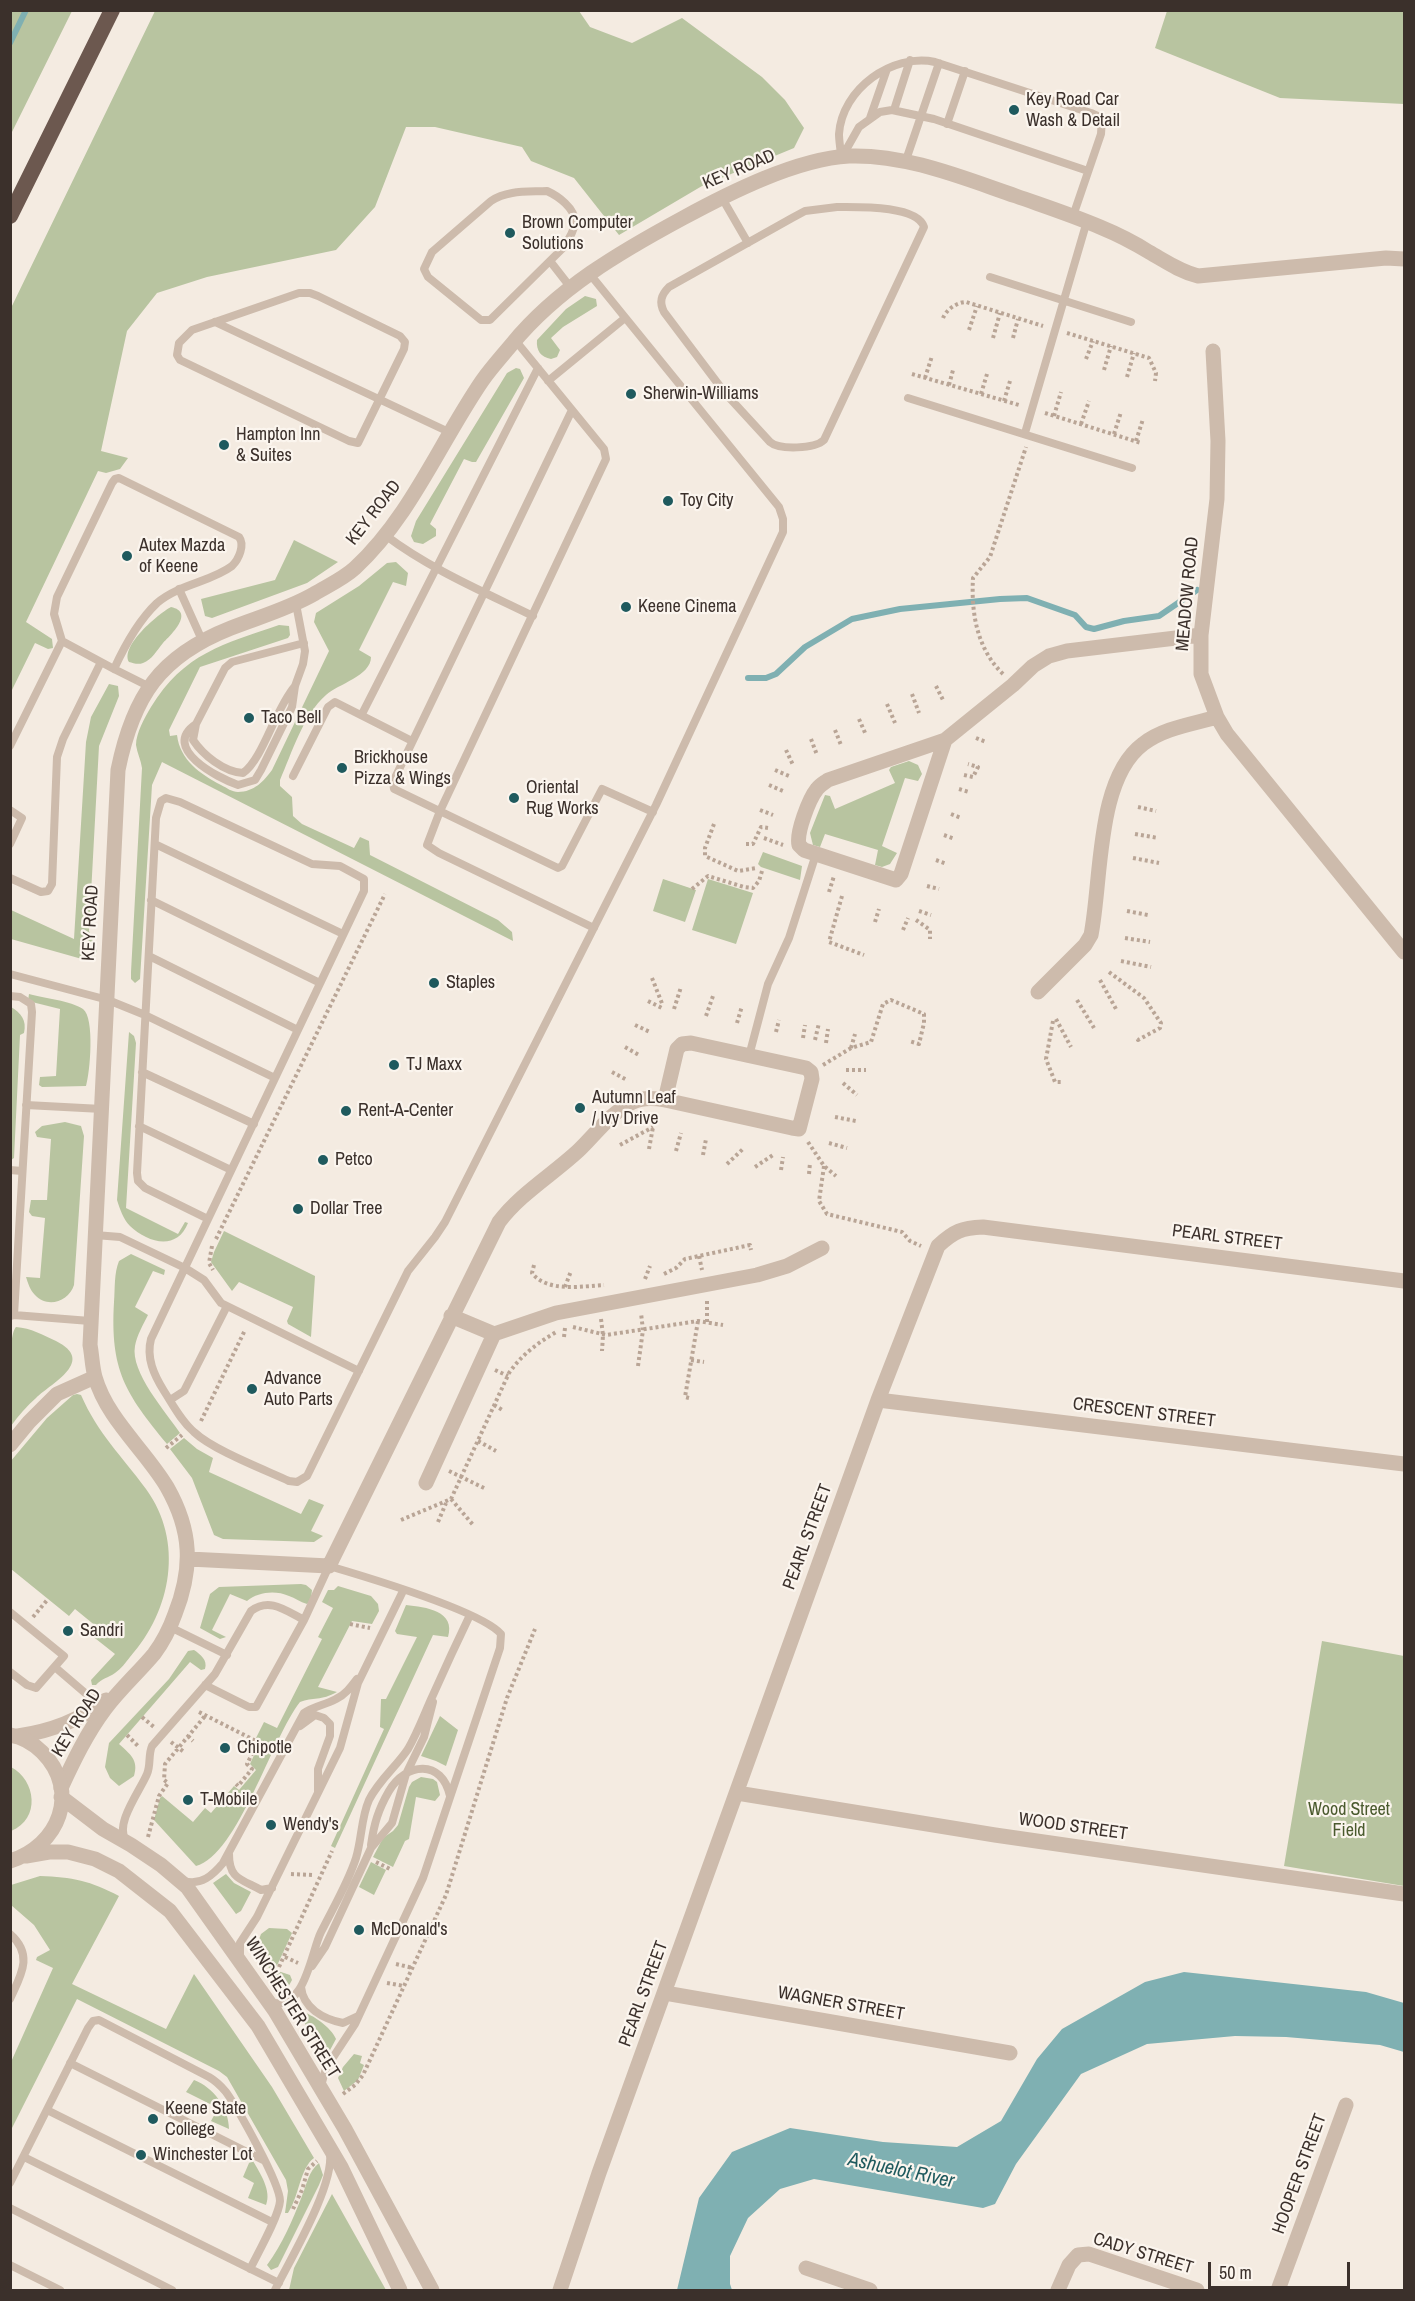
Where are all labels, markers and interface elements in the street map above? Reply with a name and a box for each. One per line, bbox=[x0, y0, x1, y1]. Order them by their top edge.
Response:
place label: Key Road Car Wash & Detail bbox=[1026, 89, 1120, 132]
marker: Key Road Car Wash & Detail bbox=[1007, 103, 1021, 117]
street label: KEY ROAD bbox=[700, 145, 778, 195]
place label: Brown Computer Solutions bbox=[522, 212, 633, 254]
marker: Brown Computer Solutions bbox=[503, 226, 517, 240]
place label: Sherwin-Williams bbox=[643, 383, 759, 405]
marker: Sherwin-Williams bbox=[624, 387, 638, 401]
place label: Hampton Inn & Suites bbox=[236, 424, 321, 466]
marker: Hampton Inn & Suites bbox=[217, 438, 231, 452]
street label: KEY ROAD bbox=[342, 476, 406, 550]
place label: Toy City bbox=[680, 490, 733, 512]
marker: Toy City bbox=[661, 494, 675, 508]
place label: Autex Mazda of Keene bbox=[139, 535, 225, 578]
street label: MEADOW ROAD bbox=[1172, 536, 1204, 652]
marker: Autex Mazda of Keene bbox=[120, 549, 134, 563]
place label: Keene Cinema bbox=[638, 596, 736, 618]
marker: Keene Cinema bbox=[619, 600, 633, 614]
place label: Taco Bell bbox=[261, 707, 321, 729]
marker: Taco Bell bbox=[242, 711, 256, 725]
place label: Brickhouse Pizza & Wings bbox=[354, 747, 451, 789]
marker: Brickhouse Pizza & Wings bbox=[335, 761, 349, 775]
place label: Oriental Rug Works bbox=[526, 777, 599, 820]
marker: Oriental Rug Works bbox=[507, 791, 521, 805]
street label: KEY ROAD bbox=[78, 884, 104, 962]
place label: Staples bbox=[446, 972, 495, 994]
marker: Staples bbox=[427, 976, 441, 990]
place label: TJ Maxx bbox=[406, 1054, 462, 1076]
marker: TJ Maxx bbox=[387, 1058, 401, 1072]
place label: Autumn Leaf / Ivy Drive bbox=[592, 1087, 676, 1130]
place label: Rent-A-Center bbox=[358, 1100, 453, 1122]
marker: Autumn Leaf / Ivy Drive bbox=[573, 1101, 587, 1115]
marker: Rent-A-Center bbox=[339, 1104, 353, 1118]
place label: Petco bbox=[335, 1149, 373, 1171]
marker: Petco bbox=[316, 1153, 330, 1167]
place label: Dollar Tree bbox=[310, 1198, 382, 1220]
marker: Dollar Tree bbox=[291, 1202, 305, 1216]
street label: PEARL STREET bbox=[1171, 1221, 1283, 1255]
place label: Advance Auto Parts bbox=[264, 1368, 333, 1410]
marker: Advance Auto Parts bbox=[245, 1382, 259, 1396]
street label: CRESCENT STREET bbox=[1071, 1394, 1217, 1432]
street label: PEARL STREET bbox=[779, 1481, 837, 1593]
place label: Sandri bbox=[80, 1620, 123, 1642]
marker: Sandri bbox=[61, 1624, 75, 1638]
street label: KEY ROAD bbox=[48, 1685, 106, 1761]
place label: Chipotle bbox=[237, 1737, 292, 1759]
marker: Chipotle bbox=[218, 1741, 232, 1755]
place label: T-Mobile bbox=[200, 1789, 257, 1811]
marker: T-Mobile bbox=[181, 1793, 195, 1807]
park label: Wood Street Field bbox=[1308, 1799, 1390, 1842]
street label: WOOD STREET bbox=[1017, 1809, 1129, 1845]
place label: Wendy's bbox=[283, 1814, 339, 1836]
marker: Wendy's bbox=[264, 1818, 278, 1832]
place label: McDonald's bbox=[371, 1919, 448, 1941]
marker: McDonald's bbox=[352, 1923, 366, 1937]
street label: WINCHESTER STREET bbox=[240, 1934, 344, 2082]
street label: PEARL STREET bbox=[615, 1938, 673, 2050]
street label: WAGNER STREET bbox=[776, 1982, 906, 2026]
place label: Keene State College bbox=[165, 2098, 246, 2140]
street label: HOOPER STREET bbox=[1268, 2111, 1332, 2237]
marker: Keene State College bbox=[146, 2112, 160, 2126]
place label: Winchester Lot bbox=[153, 2144, 252, 2166]
marker: Winchester Lot bbox=[134, 2148, 148, 2162]
water label: Ashuelot River bbox=[846, 2148, 956, 2194]
street label: CADY STREET bbox=[1090, 2229, 1196, 2279]
scale bar bbox=[1211, 2250, 1354, 2288]
text: 50 m bbox=[1219, 2260, 1252, 2285]

